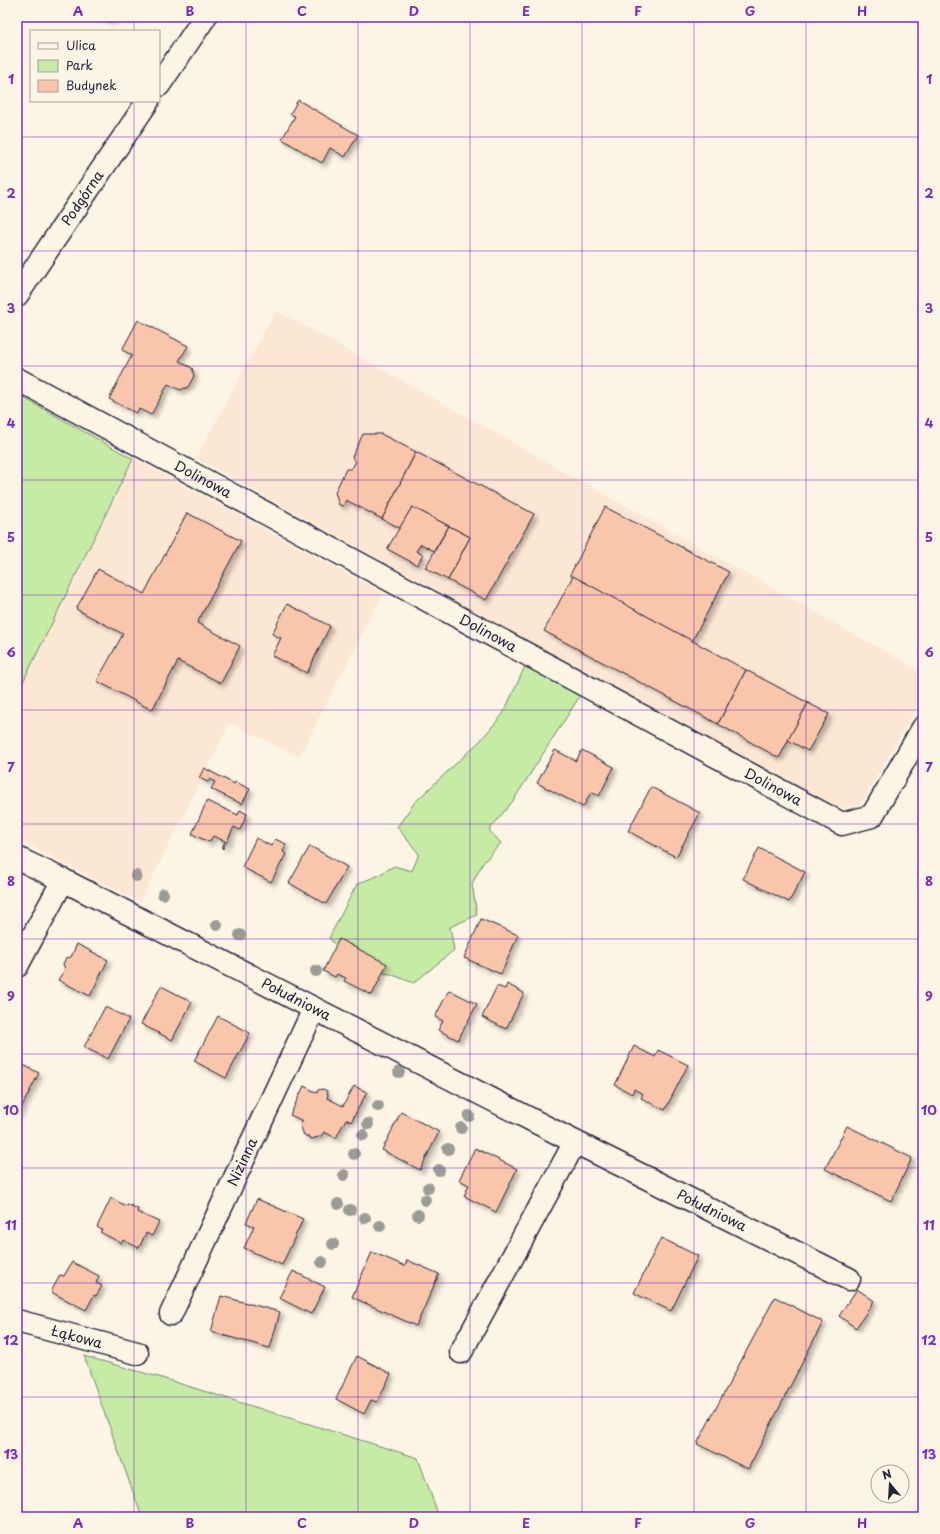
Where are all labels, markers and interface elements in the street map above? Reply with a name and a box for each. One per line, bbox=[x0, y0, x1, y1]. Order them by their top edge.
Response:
text: A bbox=[73, 1, 83, 20]
text: B bbox=[186, 1, 195, 20]
text: C bbox=[297, 1, 307, 20]
text: D bbox=[409, 1, 419, 20]
text: E bbox=[522, 1, 530, 20]
text: F bbox=[634, 1, 642, 20]
text: G bbox=[745, 1, 755, 20]
text: H bbox=[857, 1, 867, 20]
legend bbox=[30, 30, 160, 102]
text: Ulica bbox=[66, 36, 96, 54]
text: Park bbox=[66, 56, 93, 74]
text: 1 bbox=[8, 69, 14, 88]
text: 1 bbox=[926, 69, 932, 88]
text: Budynek bbox=[66, 76, 116, 94]
street label: Podgórna bbox=[56, 166, 108, 230]
text: 2 bbox=[6, 183, 16, 202]
text: 2 bbox=[924, 183, 934, 202]
text: 3 bbox=[7, 298, 16, 317]
text: 3 bbox=[925, 298, 934, 317]
text: 4 bbox=[7, 413, 16, 432]
text: 4 bbox=[925, 413, 934, 432]
street label: Dolinowa bbox=[170, 455, 236, 503]
text: 5 bbox=[7, 527, 15, 546]
text: 5 bbox=[925, 527, 933, 546]
street label: Dolinowa bbox=[455, 608, 521, 657]
text: 6 bbox=[6, 642, 16, 661]
text: 6 bbox=[924, 642, 934, 661]
text: 7 bbox=[7, 757, 15, 776]
text: 7 bbox=[925, 757, 933, 776]
street label: Dolinowa bbox=[741, 762, 806, 811]
text: 8 bbox=[7, 871, 15, 890]
text: 8 bbox=[925, 871, 933, 890]
street label: Południowa bbox=[258, 972, 335, 1026]
text: 9 bbox=[7, 986, 15, 1005]
text: 9 bbox=[925, 986, 933, 1005]
text: 10 bbox=[3, 1100, 19, 1119]
text: 10 bbox=[921, 1100, 937, 1119]
street label: Nizinna bbox=[221, 1134, 262, 1189]
street label: Południowa bbox=[673, 1184, 751, 1236]
text: 11 bbox=[5, 1215, 17, 1234]
text: 11 bbox=[923, 1215, 935, 1234]
street label: Łąkowa bbox=[49, 1319, 105, 1353]
text: 12 bbox=[3, 1330, 19, 1349]
text: 12 bbox=[921, 1330, 937, 1349]
text: 13 bbox=[4, 1444, 19, 1463]
text: 13 bbox=[922, 1444, 937, 1463]
north arrow bbox=[870, 1464, 910, 1504]
text: N bbox=[880, 1464, 894, 1483]
text: A bbox=[73, 1513, 83, 1532]
text: B bbox=[186, 1513, 195, 1532]
text: C bbox=[297, 1513, 307, 1532]
text: D bbox=[409, 1513, 419, 1532]
text: E bbox=[522, 1513, 530, 1532]
text: F bbox=[634, 1513, 642, 1532]
text: G bbox=[745, 1513, 755, 1532]
text: H bbox=[857, 1513, 867, 1532]

